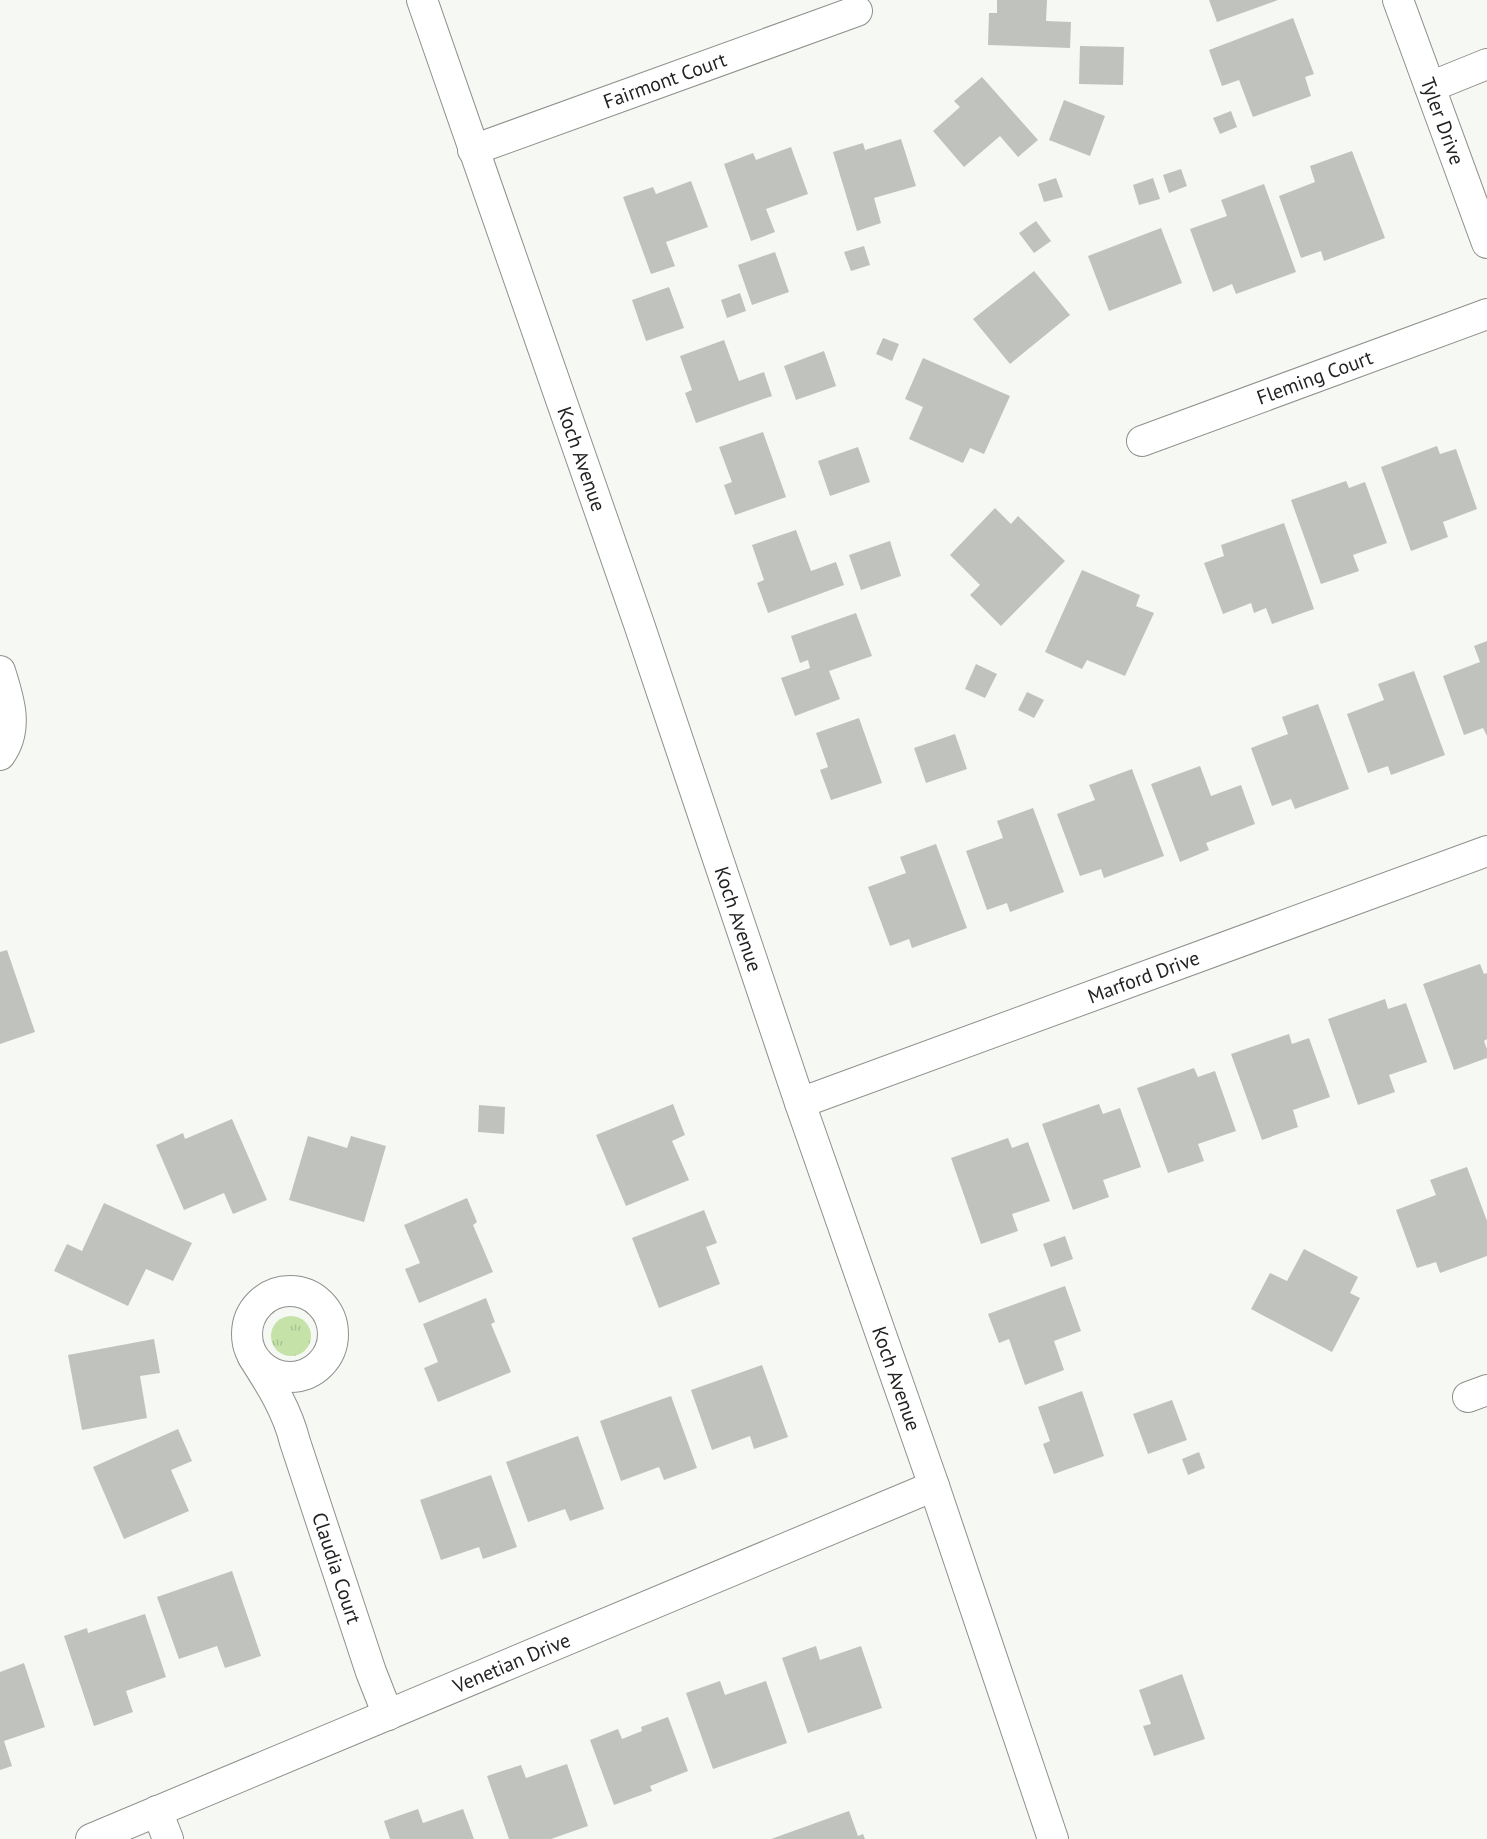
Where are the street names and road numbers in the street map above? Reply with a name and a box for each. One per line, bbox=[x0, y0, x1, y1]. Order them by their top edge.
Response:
street label: Fairmont Court bbox=[600, 46, 730, 115]
street label: Tyler Drive bbox=[1415, 74, 1470, 168]
street label: Fleming Court bbox=[1253, 344, 1376, 411]
street label: Koch Avenue bbox=[551, 403, 612, 515]
street label: Koch Avenue bbox=[708, 863, 768, 975]
street label: Marford Drive bbox=[1084, 945, 1203, 1009]
street label: Koch Avenue bbox=[866, 1323, 927, 1434]
street label: Claudia Court bbox=[306, 1509, 367, 1627]
street label: Venetian Drive bbox=[448, 1627, 574, 1699]

